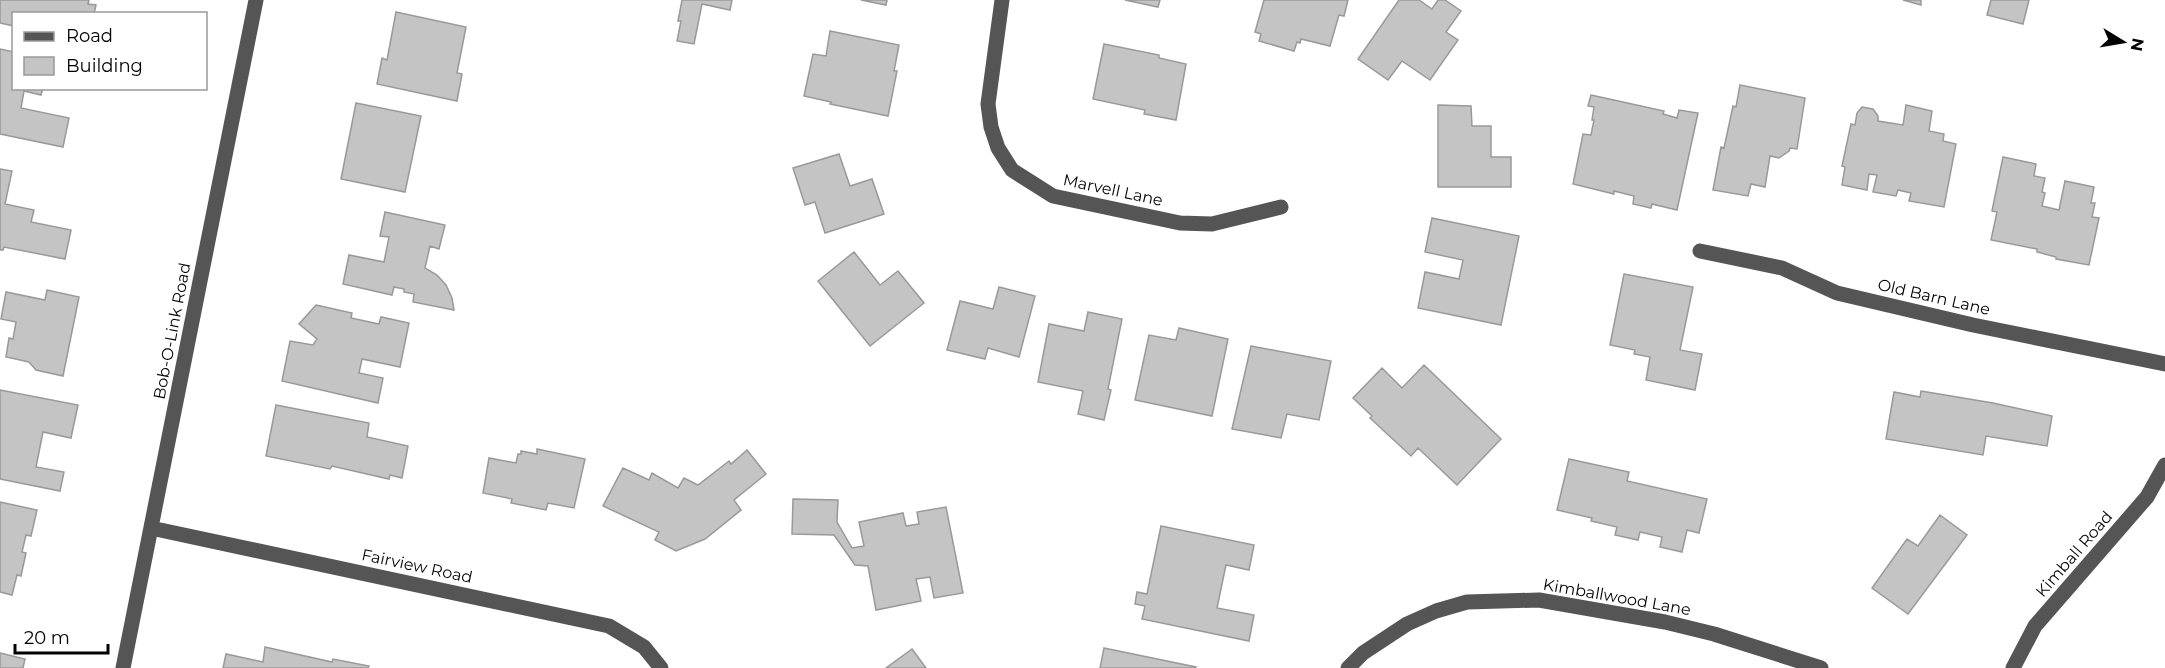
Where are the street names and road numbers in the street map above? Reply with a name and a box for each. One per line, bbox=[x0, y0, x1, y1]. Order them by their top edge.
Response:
street label: Marvell Lane bbox=[1061, 170, 1165, 210]
street label: Bob-O-Link Road bbox=[149, 261, 195, 401]
street label: Old Barn Lane bbox=[1876, 275, 1992, 319]
street label: Kimball Road bbox=[2032, 507, 2116, 601]
street label: Fairview Road bbox=[360, 545, 474, 587]
street label: Kimballwood Lane bbox=[1542, 575, 1692, 619]

